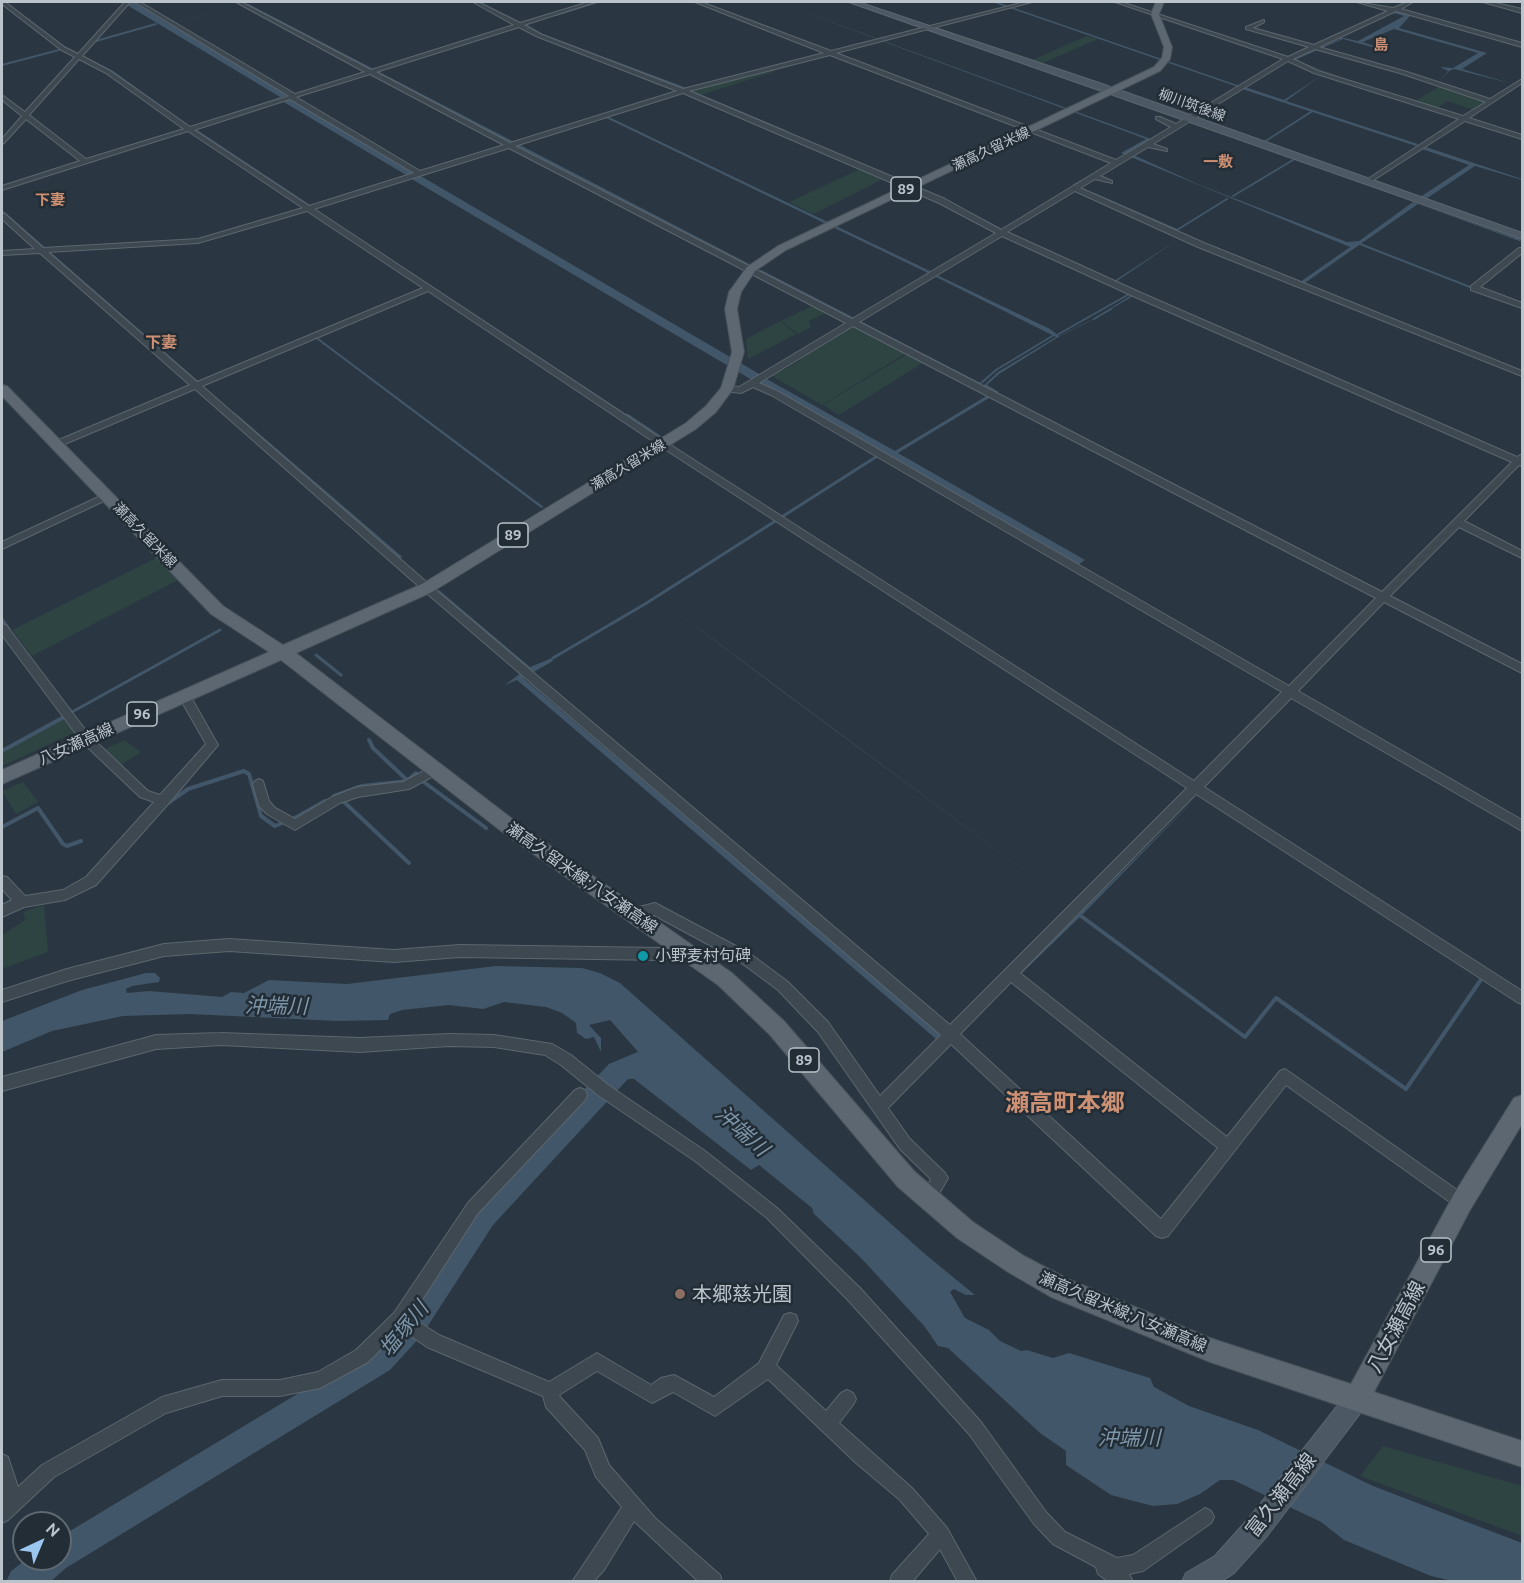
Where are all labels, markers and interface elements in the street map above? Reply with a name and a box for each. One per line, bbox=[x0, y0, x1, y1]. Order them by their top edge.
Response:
district label: 島 bbox=[1374, 36, 1388, 54]
street label: 柳川筑後線 bbox=[1156, 85, 1228, 125]
street label: 瀬高久留米線 bbox=[949, 124, 1033, 174]
district label: 一敷 bbox=[1203, 153, 1233, 171]
road number: 89 bbox=[891, 177, 921, 201]
district label: 下妻 bbox=[35, 191, 65, 209]
district label: 下妻 bbox=[145, 333, 177, 353]
street label: 瀬高久留米線 bbox=[588, 436, 668, 494]
street label: 瀬高久留米線 bbox=[110, 499, 180, 571]
road number: 89 bbox=[498, 523, 528, 547]
road number: 96 bbox=[127, 702, 157, 726]
street label: 八女瀬高線 bbox=[36, 719, 116, 769]
street label: 瀬高久留米線;八女瀬高線 bbox=[503, 819, 661, 937]
place label: 小野麦村句碑 bbox=[655, 946, 751, 966]
marker: 小野麦村句碑 bbox=[636, 949, 650, 963]
water label: 沖端川 bbox=[244, 993, 308, 1019]
road number: 89 bbox=[789, 1048, 819, 1072]
district label: 瀬高町本郷 bbox=[1005, 1089, 1125, 1117]
water label: 沖端川 bbox=[710, 1101, 774, 1161]
road number: 96 bbox=[1421, 1238, 1451, 1262]
street label: 瀬高久留米線;八女瀬高線 bbox=[1036, 1268, 1210, 1356]
street label: 八女瀬高線 bbox=[1362, 1277, 1430, 1377]
place label: 本郷慈光園 bbox=[692, 1282, 792, 1306]
marker: 本郷慈光園 bbox=[673, 1287, 687, 1301]
water label: 塩塚川 bbox=[374, 1297, 434, 1361]
water label: 沖端川 bbox=[1098, 1425, 1160, 1451]
street label: 富久瀬高線 bbox=[1241, 1448, 1321, 1542]
north arrow bbox=[12, 1511, 72, 1571]
text: N bbox=[43, 1519, 64, 1540]

